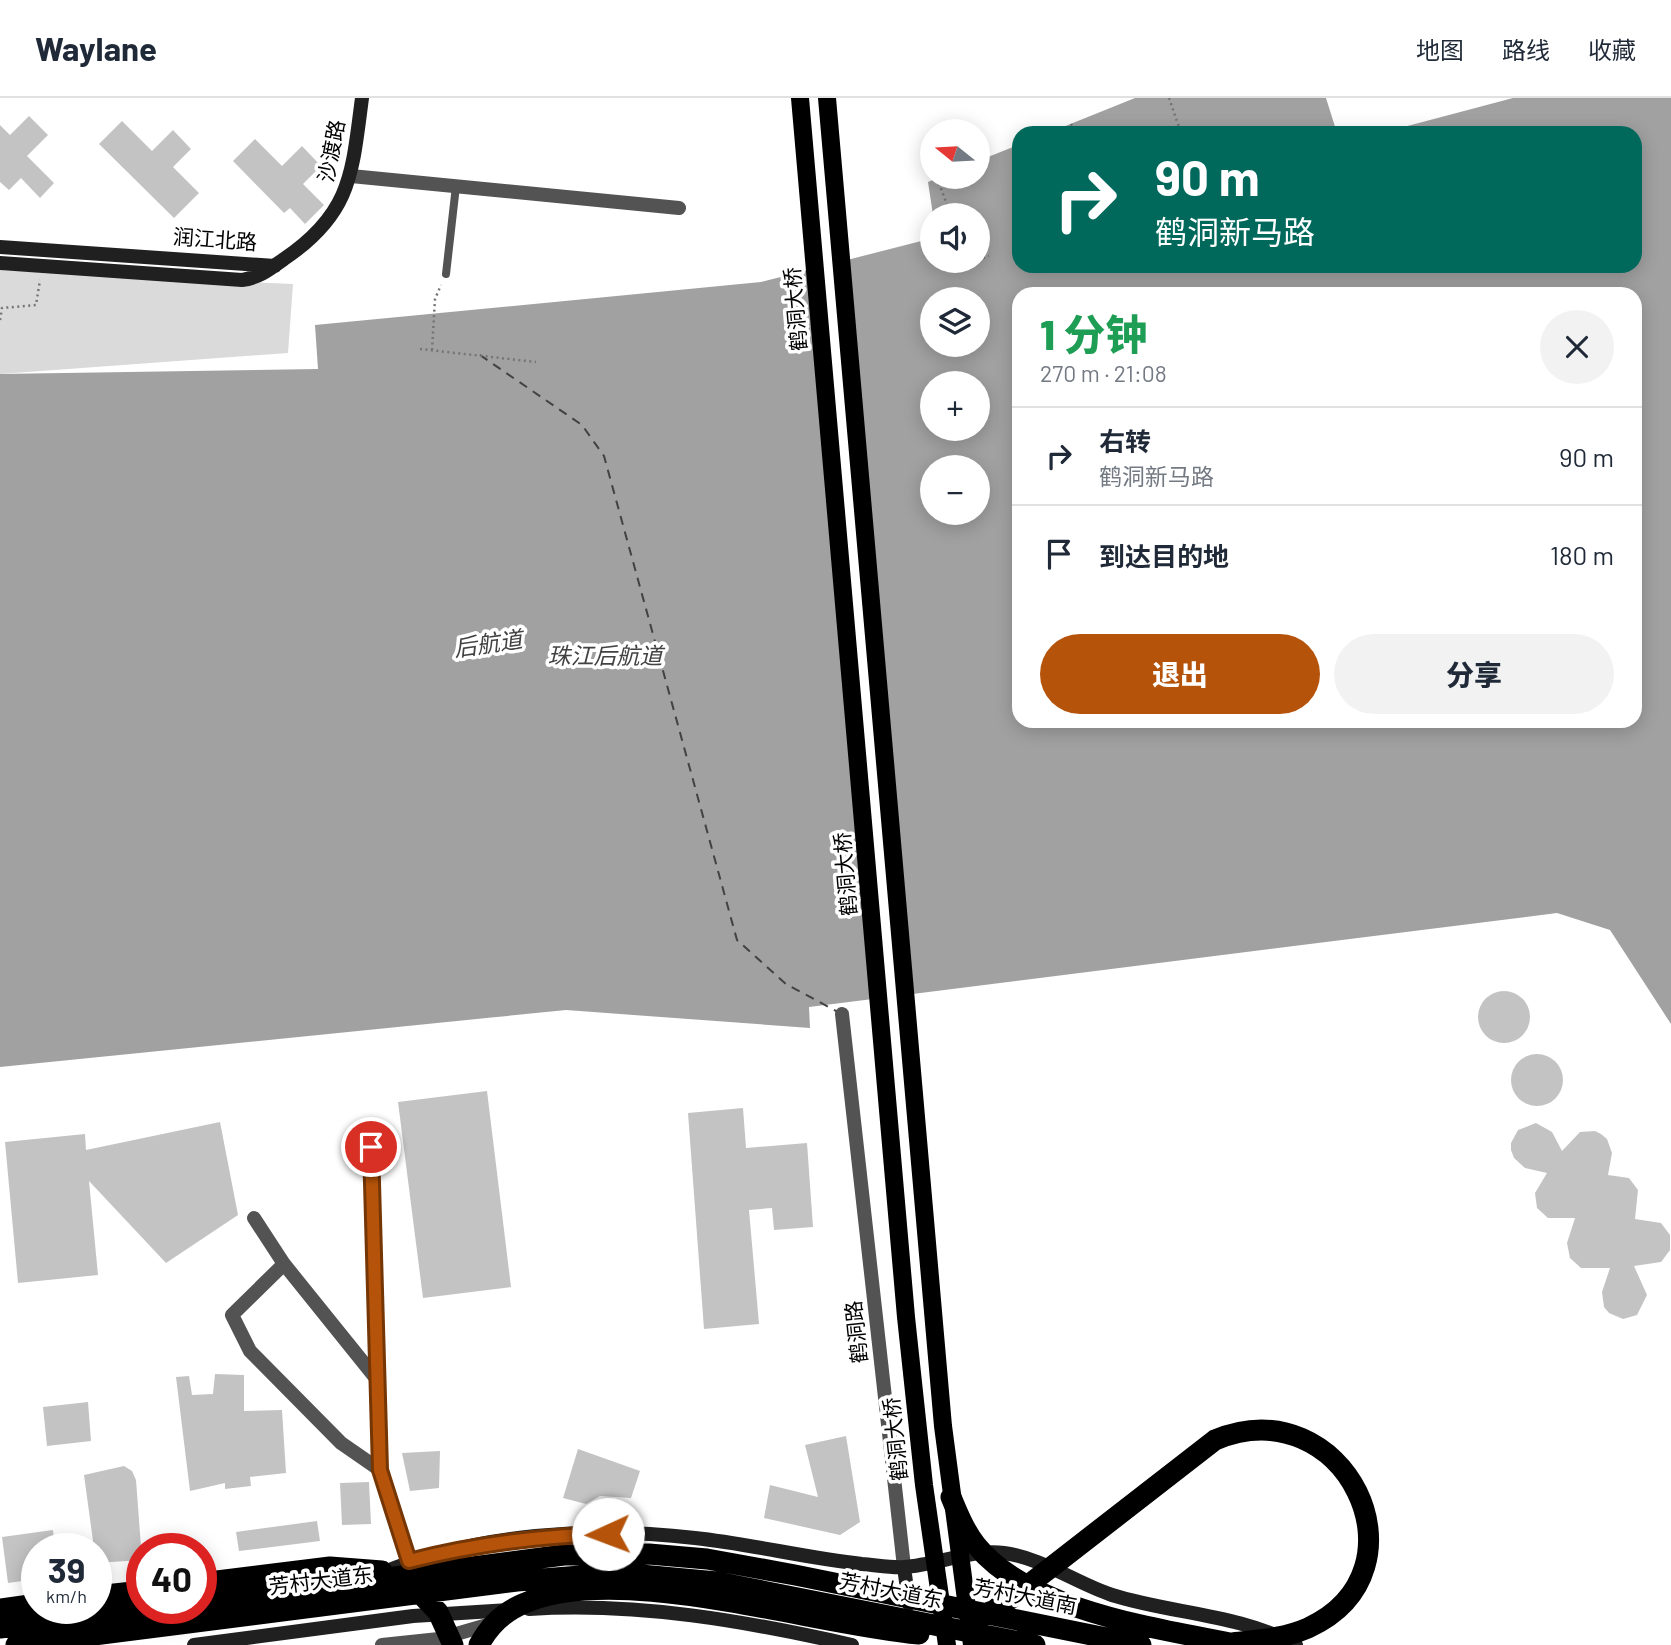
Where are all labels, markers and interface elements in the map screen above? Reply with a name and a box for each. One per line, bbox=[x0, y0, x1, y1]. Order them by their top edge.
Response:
text: Waylane bbox=[35, 28, 157, 68]
text: 地图 bbox=[1416, 35, 1464, 64]
text: 路线 bbox=[1502, 35, 1550, 64]
text: 收藏 bbox=[1588, 35, 1636, 64]
street label: 沙渡路 bbox=[312, 117, 349, 184]
north arrow bbox=[920, 119, 990, 189]
map controls bbox=[920, 119, 990, 525]
text: 90 m bbox=[1155, 147, 1260, 206]
icon: right bbox=[1040, 154, 1131, 245]
button: sound bbox=[920, 203, 990, 273]
text: 鹤洞新马路 bbox=[1155, 212, 1315, 250]
street label: 润江北路 bbox=[172, 223, 258, 254]
street label: 鹤洞大桥 bbox=[778, 266, 811, 352]
button: layers bbox=[920, 287, 990, 357]
text: 1 分钟 bbox=[1040, 308, 1147, 358]
button: close bbox=[1540, 310, 1614, 384]
text: 270 m · 21:08 bbox=[1040, 359, 1167, 387]
button: + bbox=[920, 371, 990, 441]
text: 右转 bbox=[1099, 425, 1151, 456]
icon: right bbox=[1040, 437, 1078, 475]
text: 90 m bbox=[1559, 441, 1614, 472]
button: − bbox=[920, 455, 990, 525]
text: 鹤洞新马路 bbox=[1099, 462, 1214, 490]
icon: arrive bbox=[1040, 535, 1078, 573]
text: 180 m bbox=[1550, 539, 1614, 570]
text: 到达目的地 bbox=[1099, 540, 1229, 571]
water label: 后航道 bbox=[452, 624, 527, 662]
button: 退出 bbox=[1040, 634, 1320, 714]
button: 分享 bbox=[1334, 634, 1614, 714]
water label: 珠江后航道 bbox=[548, 641, 666, 669]
street label: 鹤洞大桥 bbox=[828, 831, 861, 917]
pin bbox=[341, 1117, 401, 1177]
icon: arrive bbox=[352, 1128, 390, 1166]
street label: 鹤洞路 bbox=[840, 1300, 871, 1365]
street label: 鹤洞大桥 bbox=[878, 1396, 911, 1482]
position arrow bbox=[571, 1497, 645, 1571]
speed limit sign: 40 bbox=[126, 1533, 217, 1624]
text: 39 bbox=[48, 1548, 85, 1590]
street label: 芳村大道东 bbox=[267, 1561, 374, 1598]
street label: 芳村大道东 bbox=[837, 1567, 945, 1612]
street label: 芳村大道南 bbox=[971, 1573, 1079, 1618]
text: km/h bbox=[46, 1585, 87, 1607]

